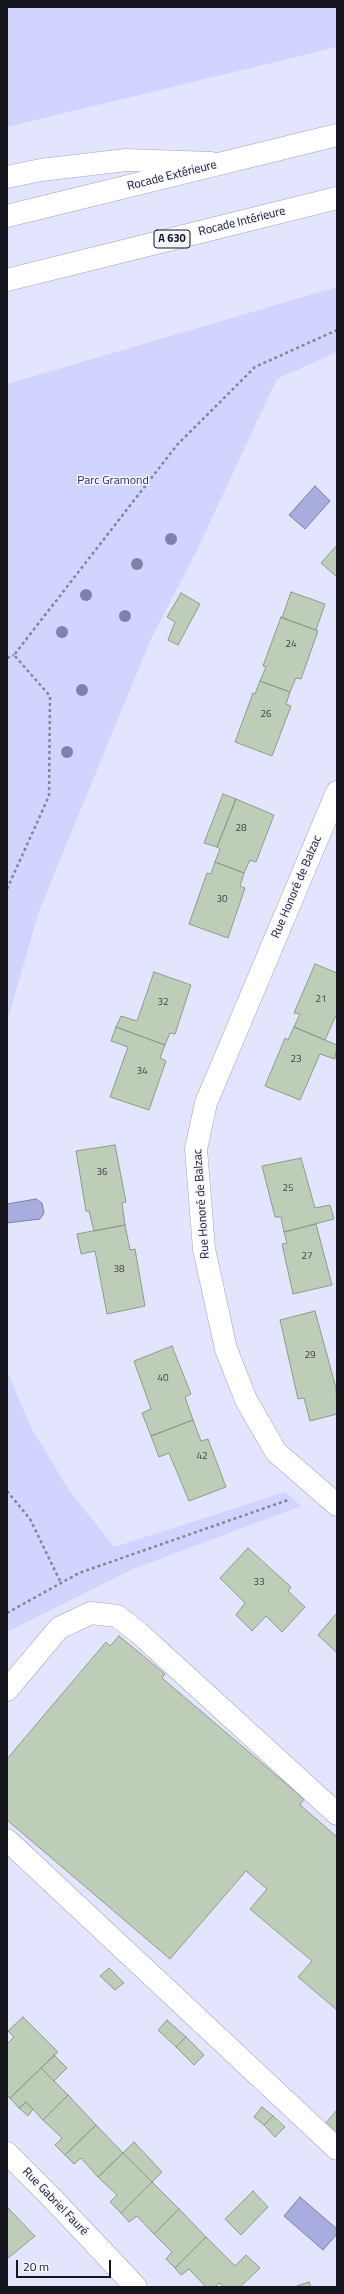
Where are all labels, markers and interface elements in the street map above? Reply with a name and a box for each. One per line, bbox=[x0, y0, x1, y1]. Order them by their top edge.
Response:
street label: Rocade Extérieure bbox=[126, 158, 218, 194]
street label: Rocade Intérieure bbox=[197, 204, 287, 240]
road number: A 630 bbox=[154, 230, 190, 248]
park label: Parc Gramond bbox=[77, 474, 149, 488]
house number: 24 bbox=[285, 639, 297, 651]
house number: 26 bbox=[260, 709, 272, 721]
house number: 28 bbox=[235, 823, 247, 835]
street label: Rue Honoré de Balzac bbox=[269, 833, 325, 941]
house number: 30 bbox=[216, 894, 228, 906]
house number: 21 bbox=[315, 994, 327, 1006]
house number: 32 bbox=[157, 997, 169, 1009]
house number: 23 bbox=[290, 1054, 302, 1066]
house number: 34 bbox=[136, 1066, 148, 1078]
street label: Rue Honoré de Balzac bbox=[191, 1149, 213, 1259]
house number: 36 bbox=[96, 1167, 108, 1179]
house number: 25 bbox=[282, 1183, 294, 1195]
house number: 27 bbox=[301, 1251, 313, 1263]
house number: 38 bbox=[113, 1264, 125, 1276]
house number: 29 bbox=[304, 1350, 316, 1362]
house number: 40 bbox=[157, 1373, 169, 1385]
house number: 42 bbox=[196, 1451, 208, 1463]
house number: 33 bbox=[253, 1577, 265, 1589]
street label: Rue Gabriel Fauré bbox=[19, 2165, 91, 2239]
scale bar bbox=[18, 2252, 113, 2278]
text: 20 m bbox=[23, 2257, 49, 2276]

